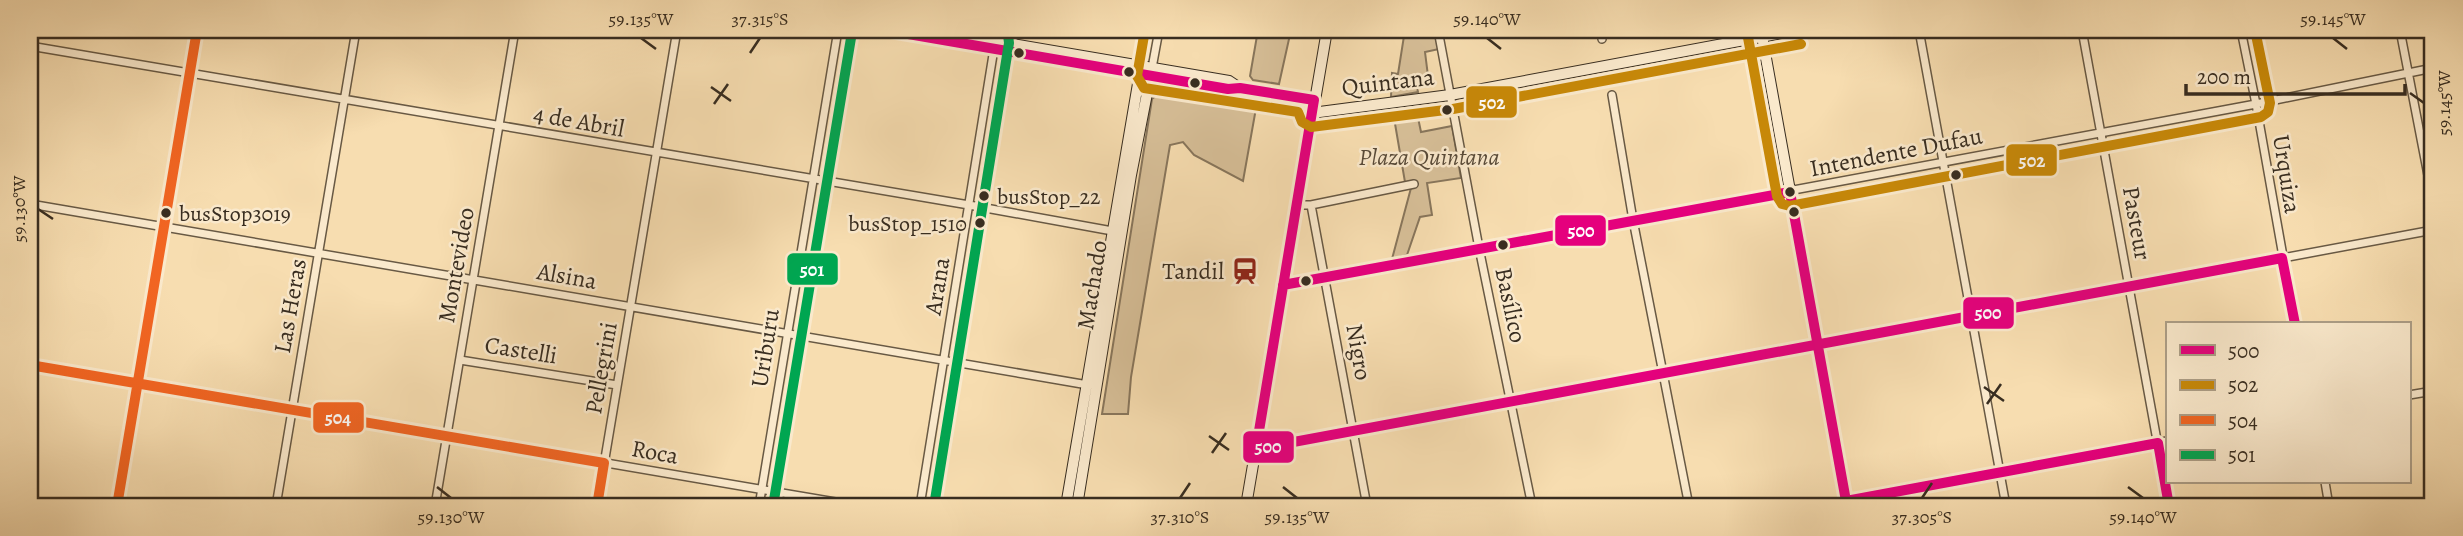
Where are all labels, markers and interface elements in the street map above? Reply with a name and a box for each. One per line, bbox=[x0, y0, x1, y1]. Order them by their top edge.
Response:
text: 59.135°W bbox=[608, 7, 674, 31]
text: 37.315°S bbox=[732, 7, 788, 31]
text: 59.140°W bbox=[1453, 7, 1521, 31]
text: 59.145°W bbox=[2300, 7, 2366, 31]
unlabelled marker bbox=[1012, 46, 1026, 60]
scale bar bbox=[2186, 52, 2405, 96]
street label: Quintana bbox=[1340, 60, 1437, 104]
text: 200 m bbox=[2197, 63, 2251, 91]
unlabelled marker bbox=[1122, 65, 1136, 79]
text: 59.145°W bbox=[2432, 70, 2456, 136]
unlabelled marker bbox=[1188, 76, 1202, 90]
line badge: 502 bbox=[1465, 85, 1518, 119]
text: 502 bbox=[1479, 90, 1505, 116]
street label: 4 de Abril bbox=[531, 97, 627, 145]
unlabelled marker bbox=[1440, 103, 1454, 117]
street label: Intendente Dufau bbox=[1807, 120, 1985, 184]
street label: Urquiza bbox=[2265, 132, 2309, 216]
park label: Plaza Quintana bbox=[1358, 141, 1500, 173]
line badge: 502 bbox=[2005, 143, 2058, 177]
text: 502 bbox=[2019, 148, 2045, 174]
unlabelled marker bbox=[1949, 168, 1963, 182]
text: 59.130°W bbox=[7, 175, 31, 242]
place label: busStop_22 bbox=[997, 182, 1101, 212]
street label: Pasteur bbox=[2115, 184, 2159, 262]
unlabelled marker bbox=[1783, 185, 1797, 199]
marker: busStop_22 bbox=[977, 189, 991, 203]
place label: busStop3019 bbox=[179, 199, 291, 229]
street label: Montevideo bbox=[430, 205, 482, 325]
unlabelled marker bbox=[1787, 205, 1801, 219]
marker: busStop3019 bbox=[159, 206, 173, 220]
place label: busStop_1510 bbox=[848, 209, 967, 239]
line badge: 500 bbox=[1554, 214, 1607, 247]
marker: busStop_1510 bbox=[973, 216, 987, 230]
text: 500 bbox=[1567, 218, 1595, 244]
street label: Machado bbox=[1069, 238, 1115, 332]
unlabelled marker bbox=[1496, 238, 1510, 252]
line badge: 501 bbox=[786, 252, 839, 286]
street label: Arana bbox=[917, 254, 957, 318]
street label: Alsina bbox=[534, 255, 600, 297]
place label: Tandil bbox=[1162, 255, 1224, 287]
street label: Las Heras bbox=[266, 256, 314, 356]
station icon: Tandil bbox=[1230, 256, 1260, 286]
text: 501 bbox=[800, 257, 824, 283]
street label: Basílico bbox=[1487, 264, 1535, 346]
unlabelled marker bbox=[1299, 274, 1313, 288]
line badge: 500 bbox=[1962, 296, 2015, 330]
text: 500 bbox=[1974, 300, 2002, 326]
street label: Uriburu bbox=[743, 306, 787, 390]
street label: Pellegrini bbox=[577, 319, 625, 417]
street label: Nigro bbox=[1338, 321, 1380, 383]
legend bbox=[2166, 322, 2410, 484]
street label: Castelli bbox=[482, 328, 560, 372]
text: 500 bbox=[2228, 337, 2259, 365]
text: 502 bbox=[2228, 371, 2258, 399]
line badge: 504 bbox=[312, 401, 365, 434]
text: 504 bbox=[325, 405, 351, 431]
text: 504 bbox=[2228, 407, 2258, 435]
line badge: 500 bbox=[1242, 430, 1295, 464]
street label: Roca bbox=[629, 432, 682, 472]
text: 500 bbox=[1254, 434, 1282, 460]
text: 501 bbox=[2228, 441, 2255, 469]
text: 59.130°W bbox=[418, 505, 485, 529]
text: 37.310°S bbox=[1151, 505, 1209, 529]
text: 59.135°W bbox=[1264, 505, 1330, 529]
text: 37.305°S bbox=[1892, 505, 1952, 529]
text: 59.140°W bbox=[2109, 505, 2177, 529]

